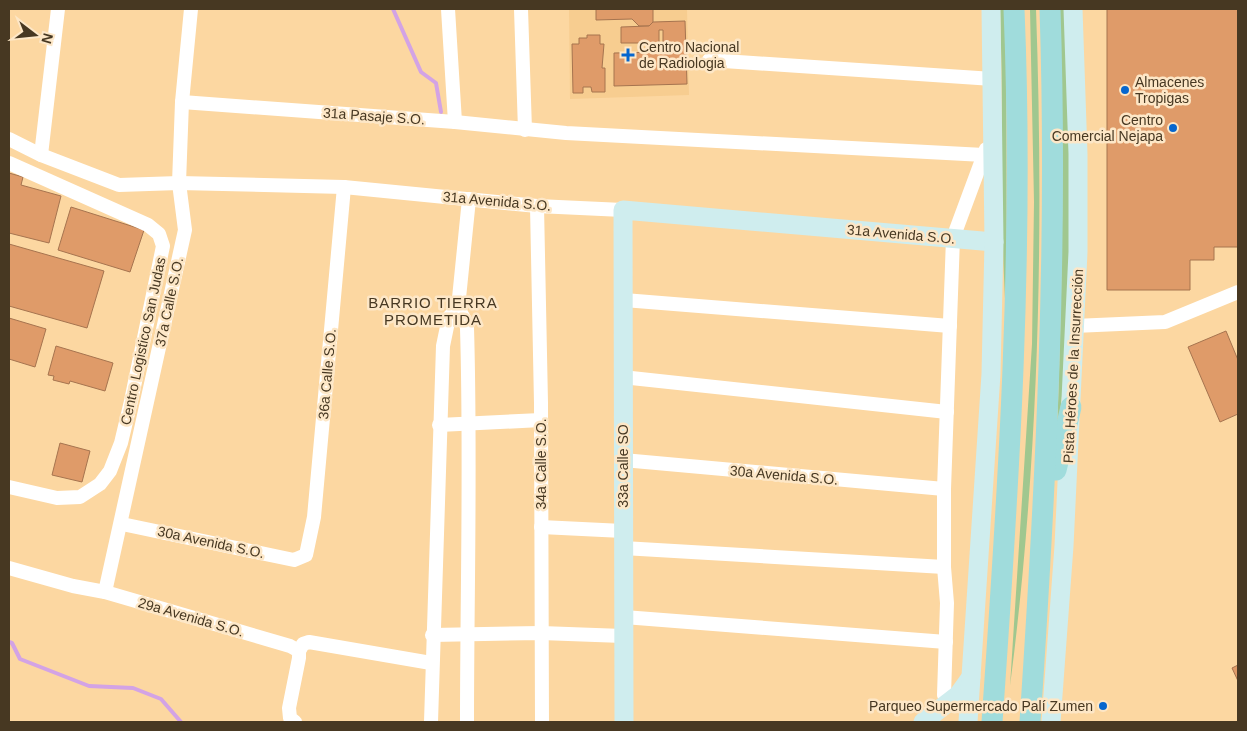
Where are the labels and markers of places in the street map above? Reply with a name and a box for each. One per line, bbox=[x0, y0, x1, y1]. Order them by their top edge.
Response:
place label: Centro Nacional de Radiologia bbox=[639, 39, 739, 71]
marker: Centro Nacional de Radiologia bbox=[621, 48, 635, 62]
place label: Almacenes Tropigas bbox=[1135, 74, 1204, 106]
marker: Almacenes Tropigas bbox=[1119, 84, 1131, 96]
place label: Centro Comercial Nejapa bbox=[1052, 112, 1163, 144]
marker: Centro Comercial Nejapa bbox=[1167, 122, 1179, 134]
place label: Parqueo Supermercado Palí Zumen bbox=[869, 698, 1093, 714]
marker: Parqueo Supermercado Palí Zumen bbox=[1097, 700, 1109, 712]

